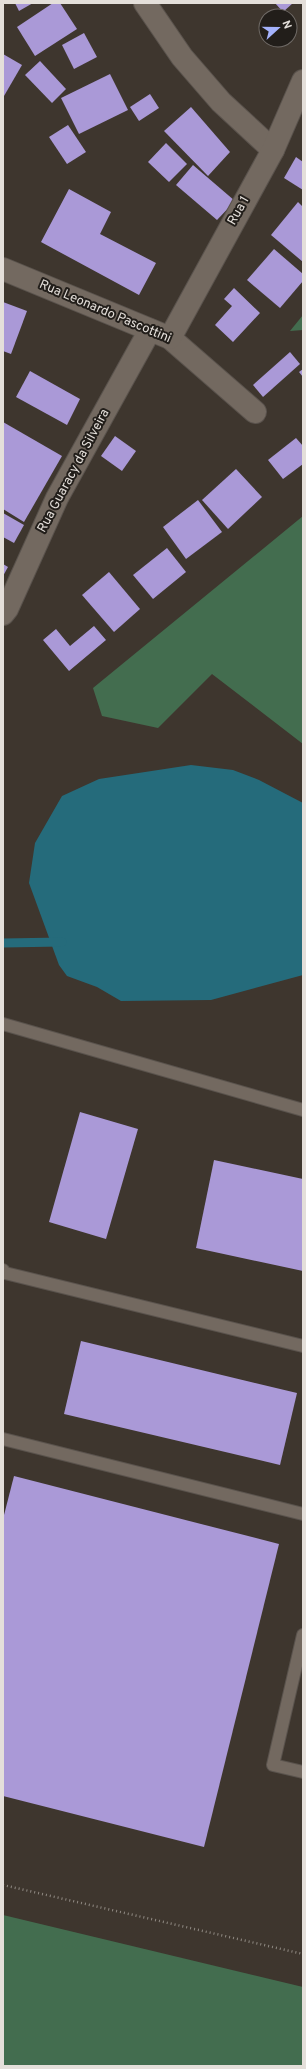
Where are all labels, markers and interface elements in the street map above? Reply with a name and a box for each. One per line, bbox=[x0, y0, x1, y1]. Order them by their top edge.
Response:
north arrow bbox=[258, 8, 298, 48]
text: N bbox=[278, 19, 294, 31]
street label: Rua 1 bbox=[225, 194, 253, 228]
street label: Rua Leonardo Pascottini bbox=[37, 277, 173, 347]
street label: Rua Guaracy da Silveira bbox=[35, 406, 113, 536]

